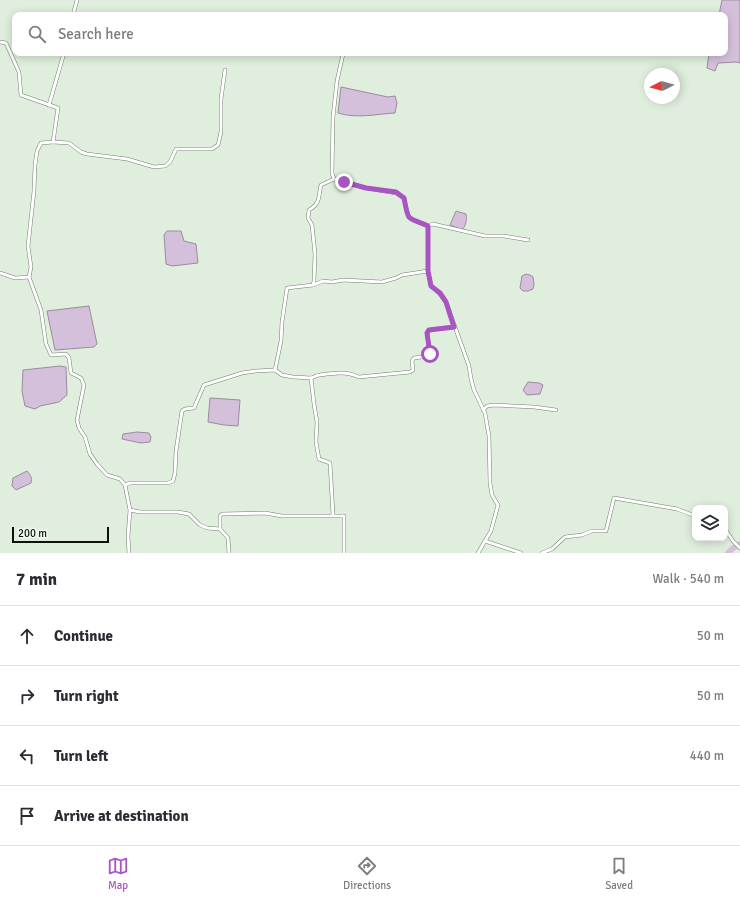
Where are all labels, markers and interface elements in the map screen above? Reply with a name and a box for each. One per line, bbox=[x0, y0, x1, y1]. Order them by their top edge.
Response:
search box bbox=[12, 12, 728, 56]
icon: search bbox=[26, 23, 48, 45]
text: Search here bbox=[58, 25, 134, 43]
north arrow bbox=[644, 68, 680, 104]
route end bbox=[335, 173, 353, 191]
route start bbox=[421, 345, 439, 363]
map controls bbox=[692, 505, 728, 541]
button: layers bbox=[692, 505, 728, 541]
scale bar bbox=[12, 525, 109, 544]
text: 200 m bbox=[18, 527, 47, 540]
text: 7 min bbox=[16, 569, 57, 590]
text: Walk · 540 m bbox=[653, 571, 724, 587]
icon: ahead bbox=[16, 625, 38, 647]
text: Continue bbox=[54, 627, 113, 645]
text: 50 m bbox=[697, 628, 724, 644]
icon: right bbox=[16, 685, 38, 707]
text: Turn right bbox=[54, 687, 119, 705]
text: 50 m bbox=[697, 688, 724, 704]
icon: left bbox=[16, 745, 38, 767]
text: Turn left bbox=[54, 747, 108, 765]
text: 440 m bbox=[690, 748, 724, 764]
icon: arrive bbox=[16, 805, 38, 827]
text: Arrive at destination bbox=[54, 807, 189, 825]
tab: Map bbox=[107, 855, 129, 892]
tab: Directions bbox=[343, 855, 391, 892]
tab: Saved bbox=[605, 855, 633, 892]

